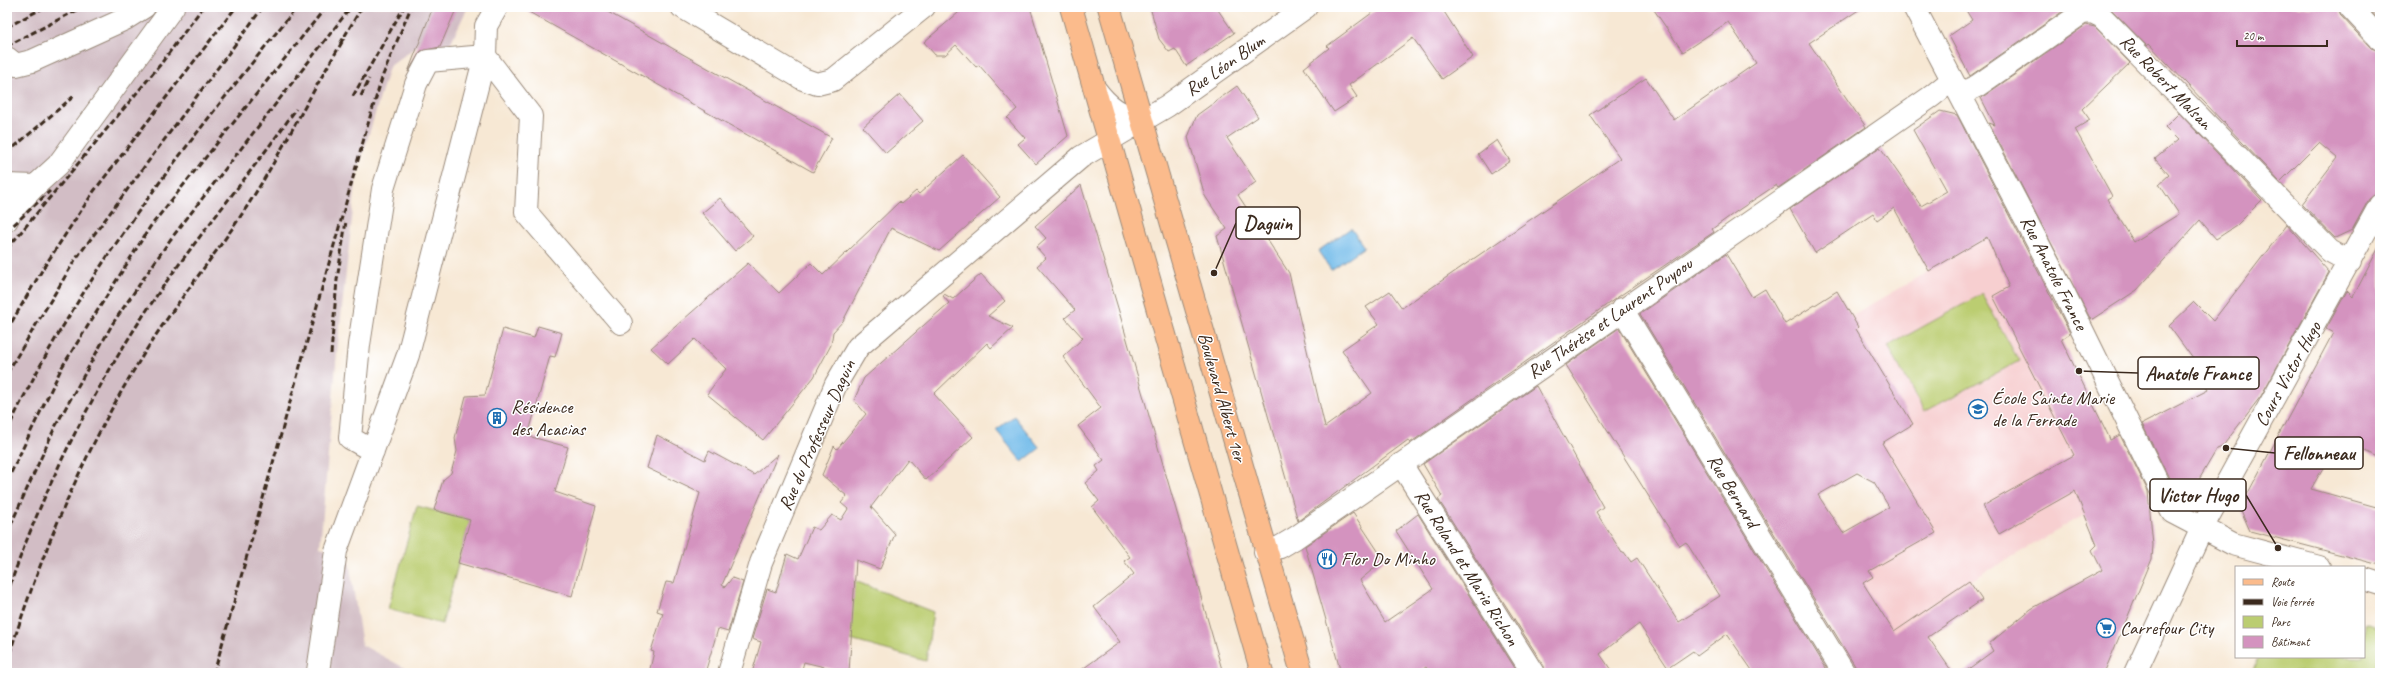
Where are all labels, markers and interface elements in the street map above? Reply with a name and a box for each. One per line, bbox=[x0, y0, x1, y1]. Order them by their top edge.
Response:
scale bar bbox=[2237, 22, 2327, 48]
street label: Rue Léon Blum bbox=[1180, 28, 1271, 101]
text: 20 m bbox=[2243, 28, 2265, 44]
street label: Rue Robert Malsan bbox=[2115, 29, 2218, 136]
callout: Daguin bbox=[1236, 207, 1300, 239]
text: Daguin bbox=[1244, 211, 1293, 236]
street label: Rue Anatole France bbox=[2015, 212, 2094, 336]
street label: Rue Thérèse et Laurent Puyoou bbox=[1523, 251, 1698, 384]
street label: Cours Victor Hugo bbox=[2249, 316, 2327, 431]
street label: Boulevard Albert 1er bbox=[1192, 330, 1252, 466]
street label: Rue du Professeur Daguin bbox=[773, 355, 861, 514]
callout: Anatole France bbox=[2138, 357, 2259, 389]
text: Anatole France bbox=[2145, 361, 2252, 386]
place label: École Sainte Marie de la Ferrade bbox=[1992, 386, 2116, 432]
place label: Résidence des Acacias bbox=[511, 395, 587, 441]
school or university icon: École Sainte Marie de la Ferrade bbox=[1967, 398, 1989, 420]
building icon: Résidence des Acacias bbox=[486, 407, 508, 429]
callout: Fellonneau bbox=[2275, 437, 2363, 469]
text: Fellonneau bbox=[2283, 441, 2356, 466]
street label: Rue Bernard bbox=[1702, 450, 1766, 535]
callout: Victor Hugo bbox=[2150, 479, 2246, 511]
text: Victor Hugo bbox=[2158, 483, 2240, 508]
street label: Rue Roland et Marie Richon bbox=[1409, 485, 1525, 651]
place label: Flor Do Minho bbox=[1341, 547, 1436, 571]
restaurant icon: Flor Do Minho bbox=[1316, 548, 1338, 570]
legend bbox=[2235, 566, 2365, 658]
text: Route bbox=[2271, 574, 2295, 590]
text: Voie ferrée bbox=[2271, 594, 2315, 610]
text: Parc bbox=[2271, 614, 2291, 630]
place label: Carrefour City bbox=[2120, 616, 2215, 640]
supermarket icon: Carrefour City bbox=[2095, 617, 2117, 639]
text: Bâtiment bbox=[2271, 634, 2310, 650]

